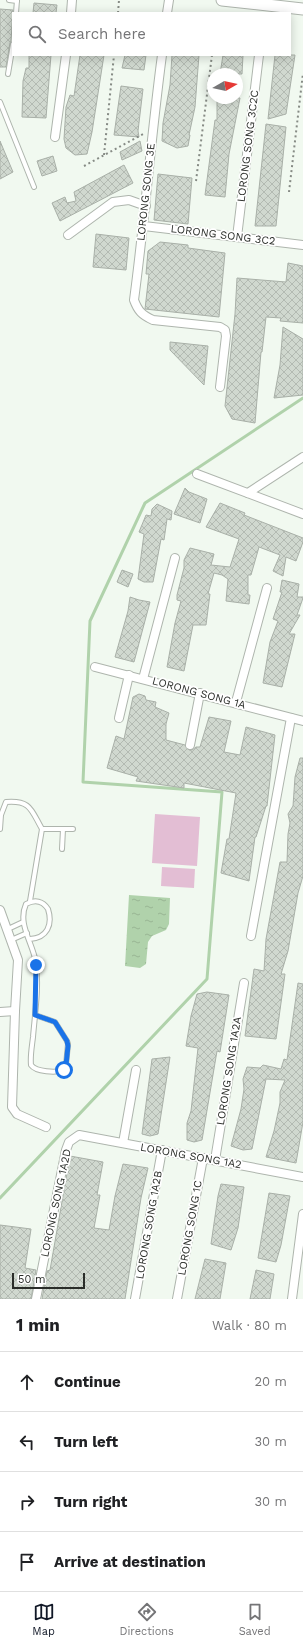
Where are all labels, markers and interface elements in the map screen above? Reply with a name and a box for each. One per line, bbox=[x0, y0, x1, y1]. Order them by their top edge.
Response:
search box bbox=[12, 12, 291, 56]
icon: search bbox=[26, 23, 48, 45]
text: Search here bbox=[58, 25, 146, 43]
north arrow bbox=[207, 68, 243, 104]
street label: LORONG SONG 3C2C bbox=[235, 89, 261, 203]
street label: LORONG SONG 3E bbox=[134, 142, 158, 242]
street label: LORONG SONG 3C2 bbox=[170, 222, 276, 248]
street label: LORONG SONG 1A bbox=[151, 674, 247, 712]
route end bbox=[27, 956, 45, 974]
street label: LORONG SONG 1A2A bbox=[214, 1016, 244, 1126]
route start bbox=[55, 1061, 73, 1079]
street label: LORONG SONG 1A2 bbox=[139, 1141, 243, 1171]
street label: LORONG SONG 1A2D bbox=[38, 1148, 74, 1258]
street label: LORONG SONG 1A2B bbox=[133, 1170, 165, 1280]
street label: LORONG SONG 1C bbox=[175, 1179, 205, 1277]
scale bar bbox=[12, 1271, 85, 1290]
text: 50 m bbox=[18, 1273, 45, 1286]
text: 1 min bbox=[16, 1315, 60, 1335]
text: Walk · 80 m bbox=[212, 1318, 287, 1333]
icon: ahead bbox=[16, 1371, 38, 1393]
text: Continue bbox=[54, 1373, 121, 1391]
text: 20 m bbox=[255, 1374, 287, 1389]
icon: left bbox=[16, 1431, 38, 1453]
text: Turn left bbox=[54, 1433, 118, 1451]
text: 30 m bbox=[255, 1434, 287, 1449]
icon: right bbox=[16, 1491, 38, 1513]
text: Turn right bbox=[54, 1493, 127, 1511]
text: 30 m bbox=[255, 1494, 287, 1509]
icon: arrive bbox=[16, 1551, 38, 1573]
text: Arrive at destination bbox=[54, 1553, 206, 1571]
tab: Map bbox=[32, 1601, 55, 1638]
tab: Directions bbox=[120, 1601, 174, 1638]
tab: Saved bbox=[239, 1601, 271, 1638]

